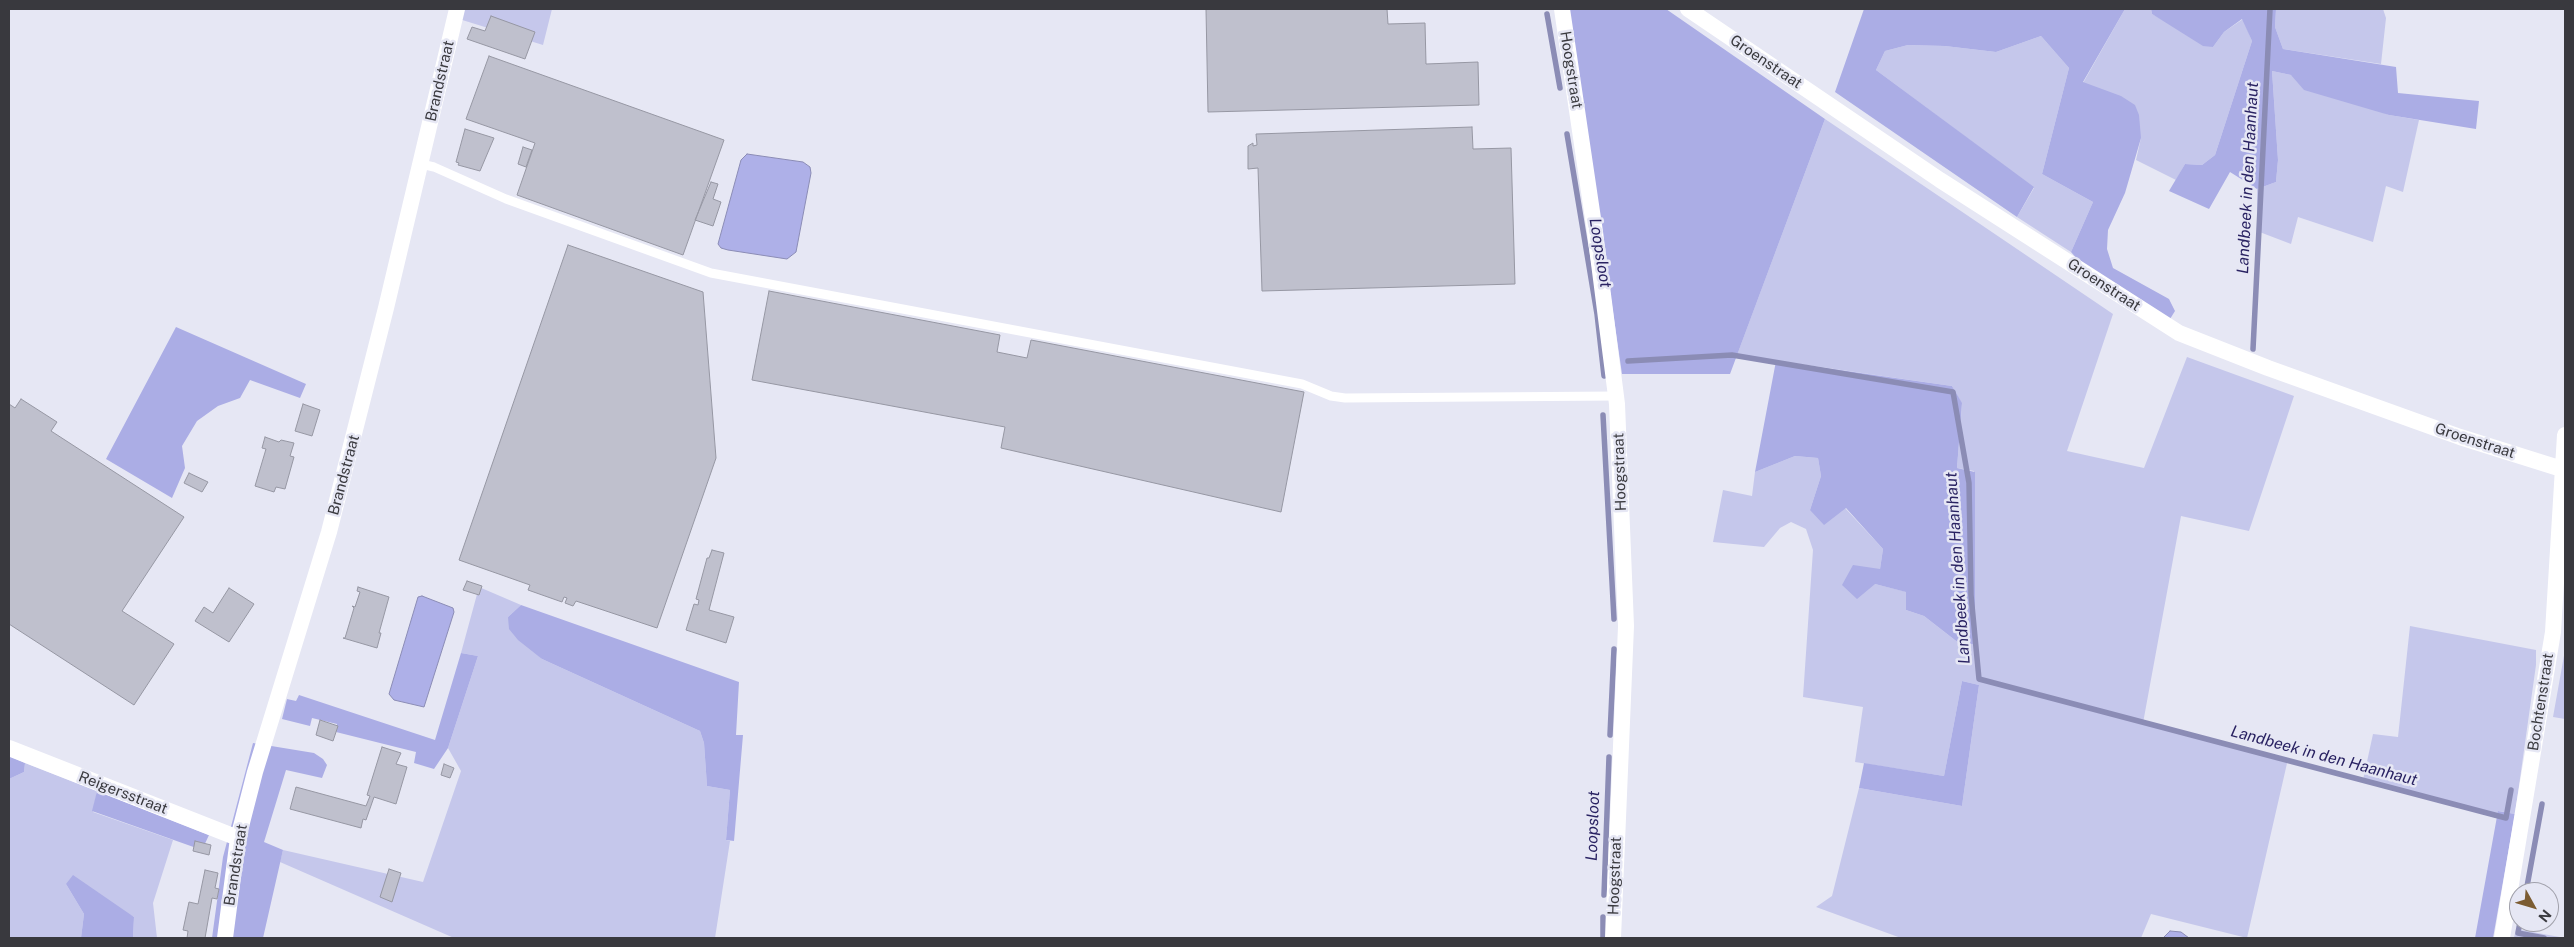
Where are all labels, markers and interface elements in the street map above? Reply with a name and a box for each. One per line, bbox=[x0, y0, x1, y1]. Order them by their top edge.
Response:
street label: Hoogstraat bbox=[1556, 30, 1586, 110]
street label: Groenstraat bbox=[1726, 31, 1806, 93]
street label: Brandstraat bbox=[422, 39, 458, 123]
water label: Landbeek in den Haanhaut bbox=[2233, 81, 2263, 275]
water label: Loopsloot bbox=[1585, 217, 1615, 289]
street label: Groenstraat bbox=[2064, 255, 2144, 315]
street label: Groenstraat bbox=[2433, 420, 2517, 462]
street label: Brandstraat bbox=[325, 433, 363, 517]
street label: Hoogstraat bbox=[1610, 433, 1630, 511]
water label: Landbeek in den Haanhaut bbox=[1942, 471, 1974, 665]
street label: Bochtenstraat bbox=[2524, 652, 2558, 752]
water label: Landbeek in den Haanhaut bbox=[2229, 722, 2419, 790]
street label: Reigersstraat bbox=[76, 768, 170, 818]
water label: Loopsloot bbox=[1582, 791, 1604, 861]
street label: Brandstraat bbox=[221, 823, 251, 907]
street label: Hoogstraat bbox=[1605, 837, 1625, 915]
north arrow bbox=[2509, 882, 2559, 932]
text: N bbox=[2535, 907, 2555, 925]

